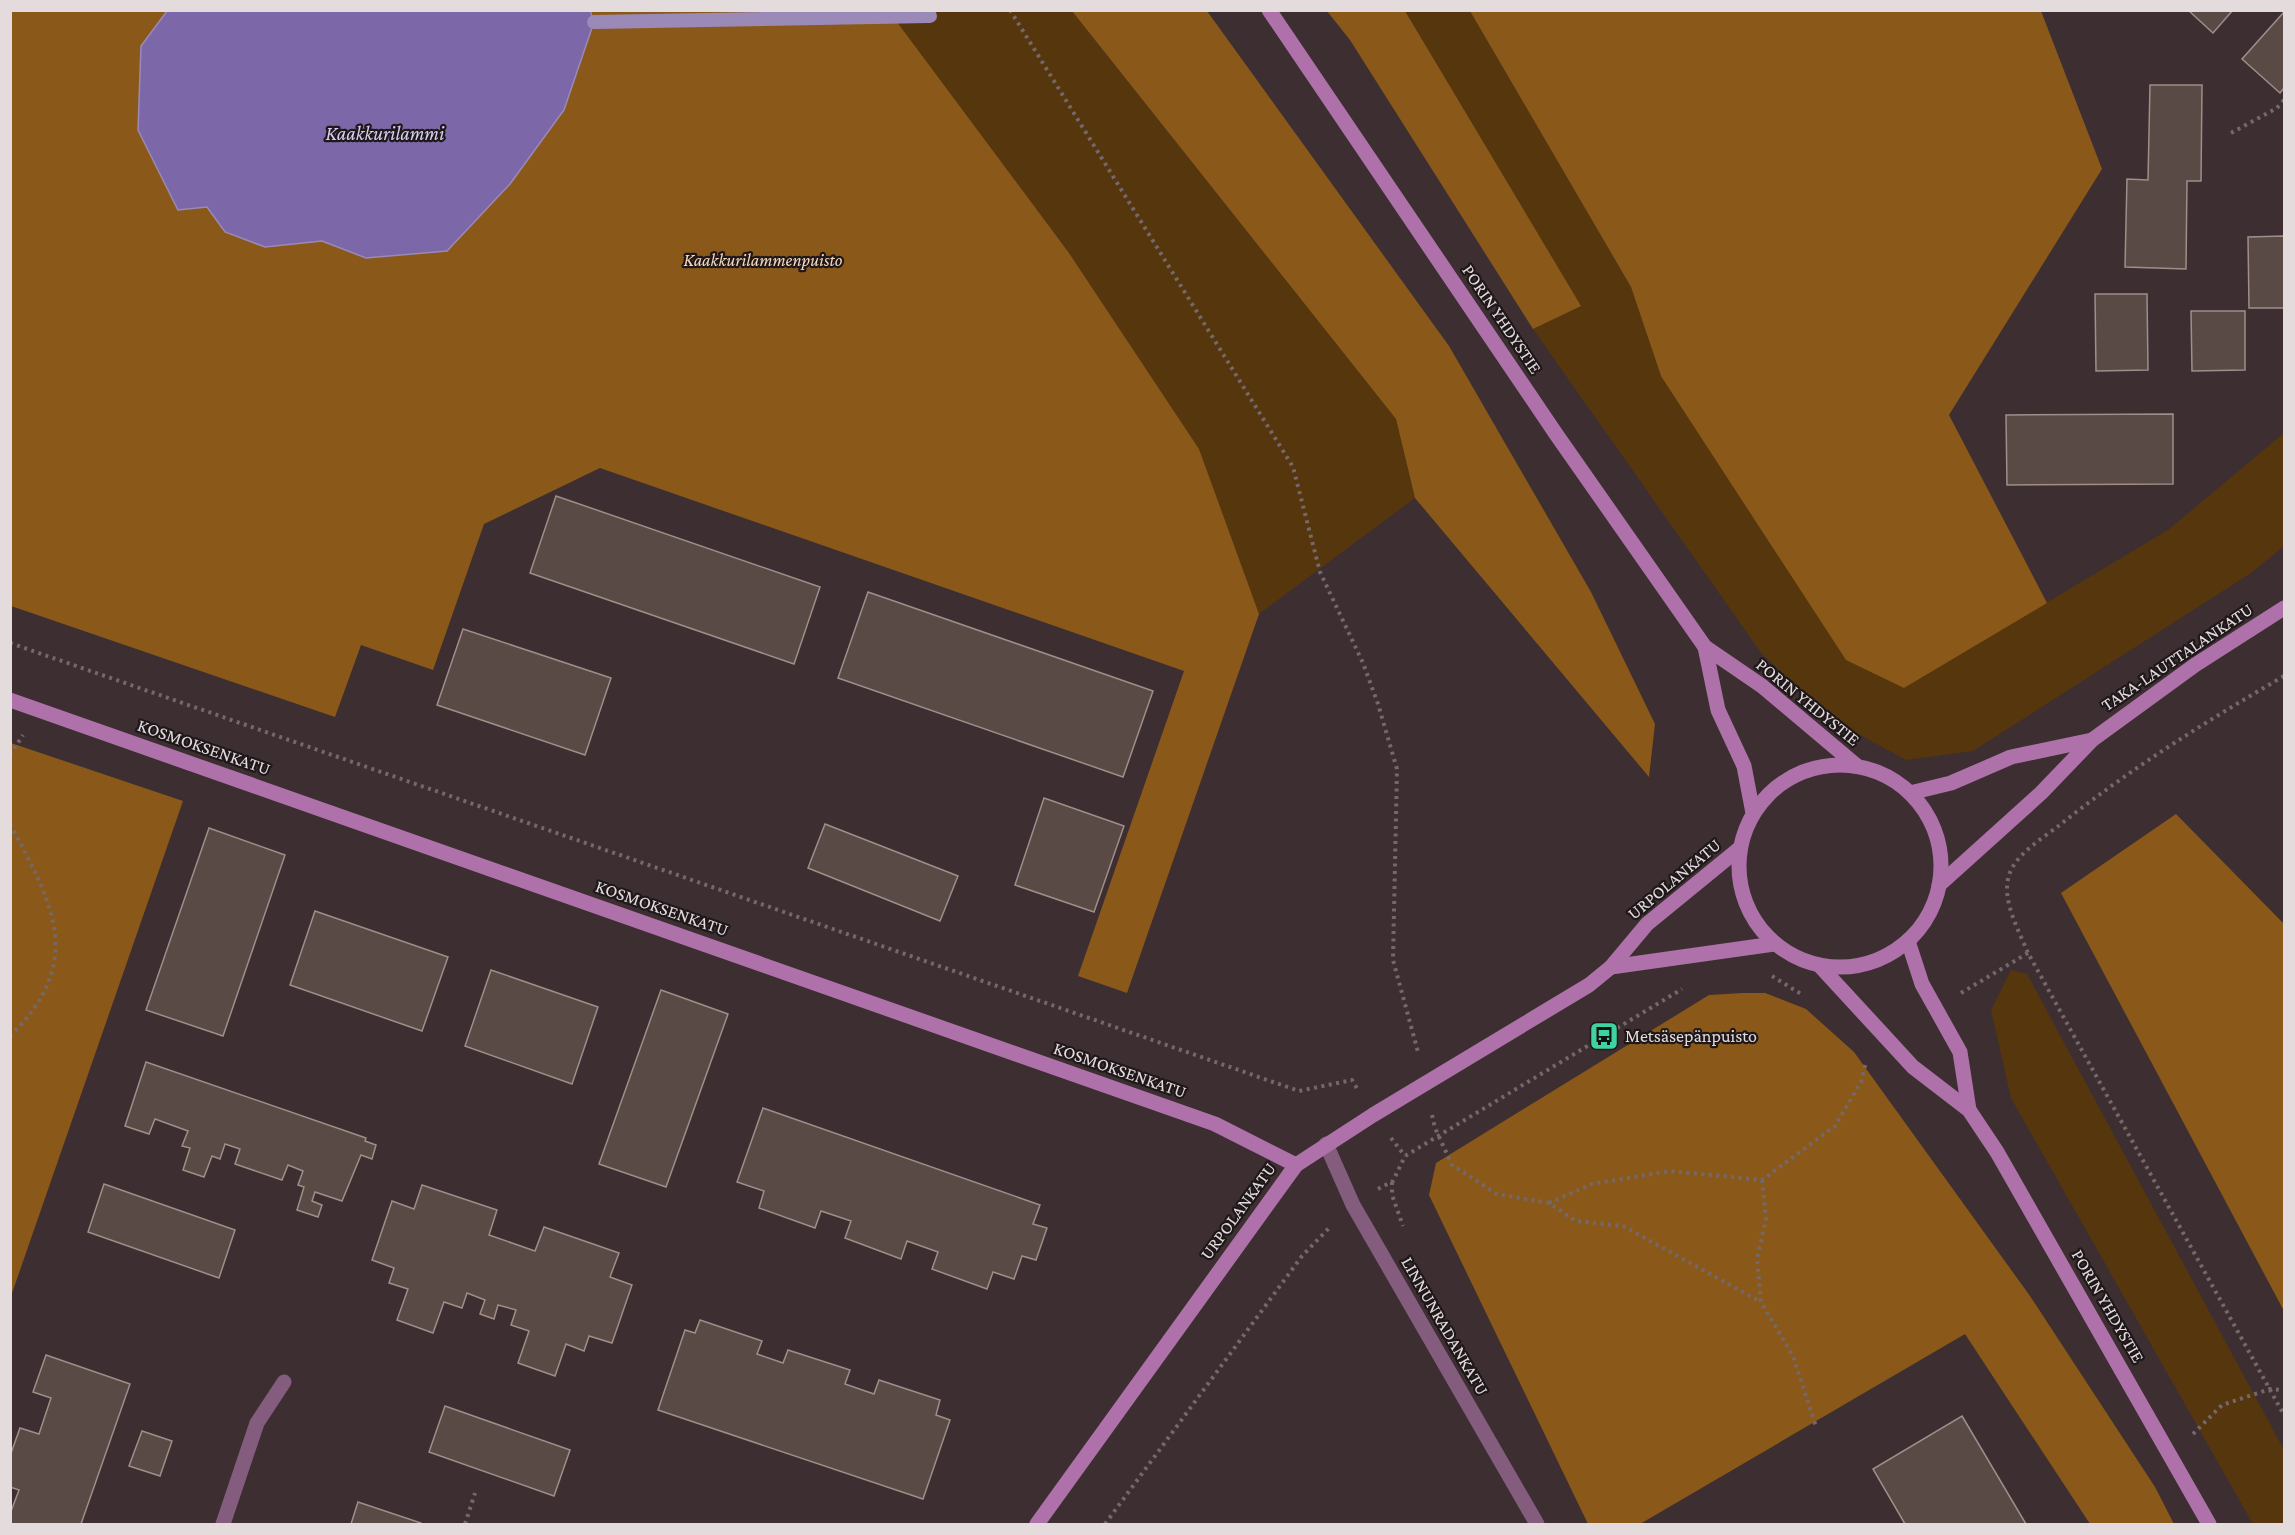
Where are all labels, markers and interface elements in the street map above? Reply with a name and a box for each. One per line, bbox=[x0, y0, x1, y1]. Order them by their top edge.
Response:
water label: Kaakkurilammi bbox=[326, 122, 445, 144]
park label: Kaakkurilammenpuisto bbox=[684, 250, 843, 270]
street label: PORIN YHDYSTIE bbox=[1458, 261, 1546, 377]
street label: TAKA-LAUTTALANKATU bbox=[2098, 599, 2256, 715]
street label: PORIN YHDYSTIE bbox=[1752, 654, 1864, 750]
street label: KOSMOKSENKATU bbox=[135, 715, 273, 779]
street label: URPOLANKATU bbox=[1624, 834, 1724, 924]
street label: KOSMOKSENKATU bbox=[593, 876, 731, 940]
bus stop icon: Metsäsepänpuisto bbox=[1588, 1020, 1620, 1052]
place label: Metsäsepänpuisto bbox=[1625, 1026, 1757, 1046]
street label: KOSMOKSENKATU bbox=[1051, 1038, 1189, 1102]
street label: URPOLANKATU bbox=[1196, 1159, 1280, 1263]
street label: PORIN YHDYSTIE bbox=[2068, 1246, 2149, 1366]
street label: LINNUNRADANKATU bbox=[1397, 1253, 1493, 1399]

